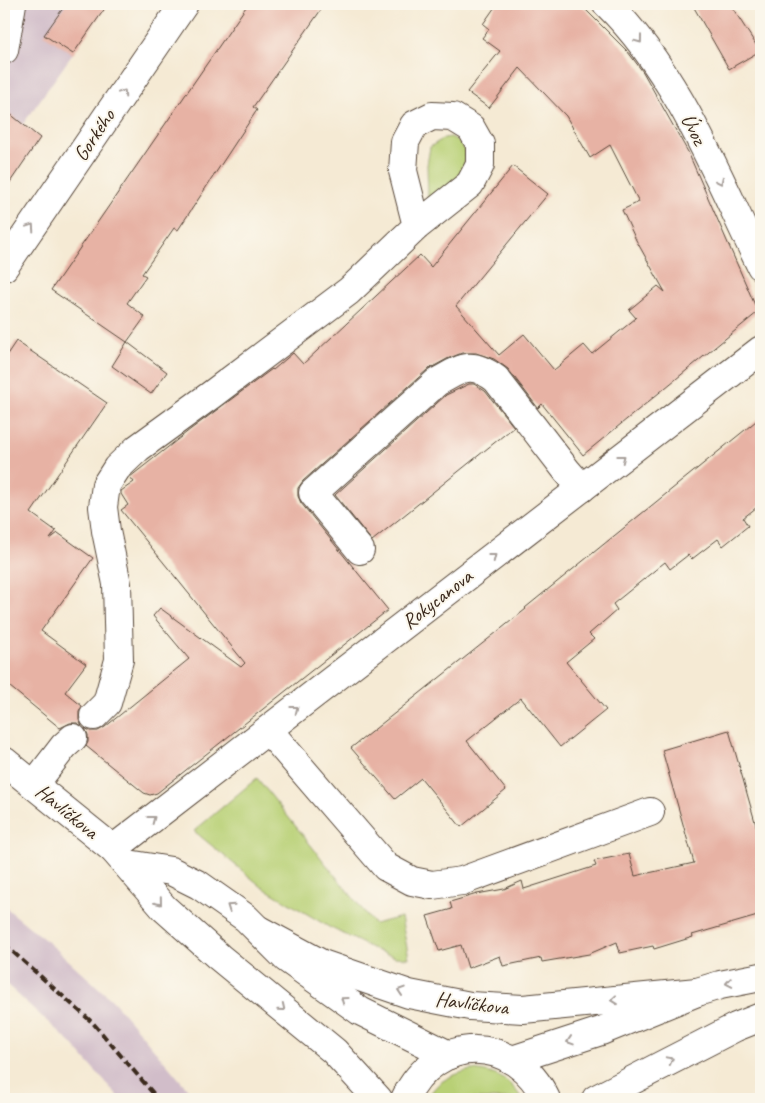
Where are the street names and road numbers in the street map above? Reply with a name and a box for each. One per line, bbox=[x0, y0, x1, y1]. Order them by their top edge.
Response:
street label: Gorkého bbox=[67, 103, 122, 166]
street label: Úvoz bbox=[675, 109, 714, 151]
street label: Rokycanova bbox=[396, 562, 479, 635]
street label: Havlíčkova bbox=[30, 778, 105, 845]
street label: Havlíčkova bbox=[434, 986, 511, 1021]

